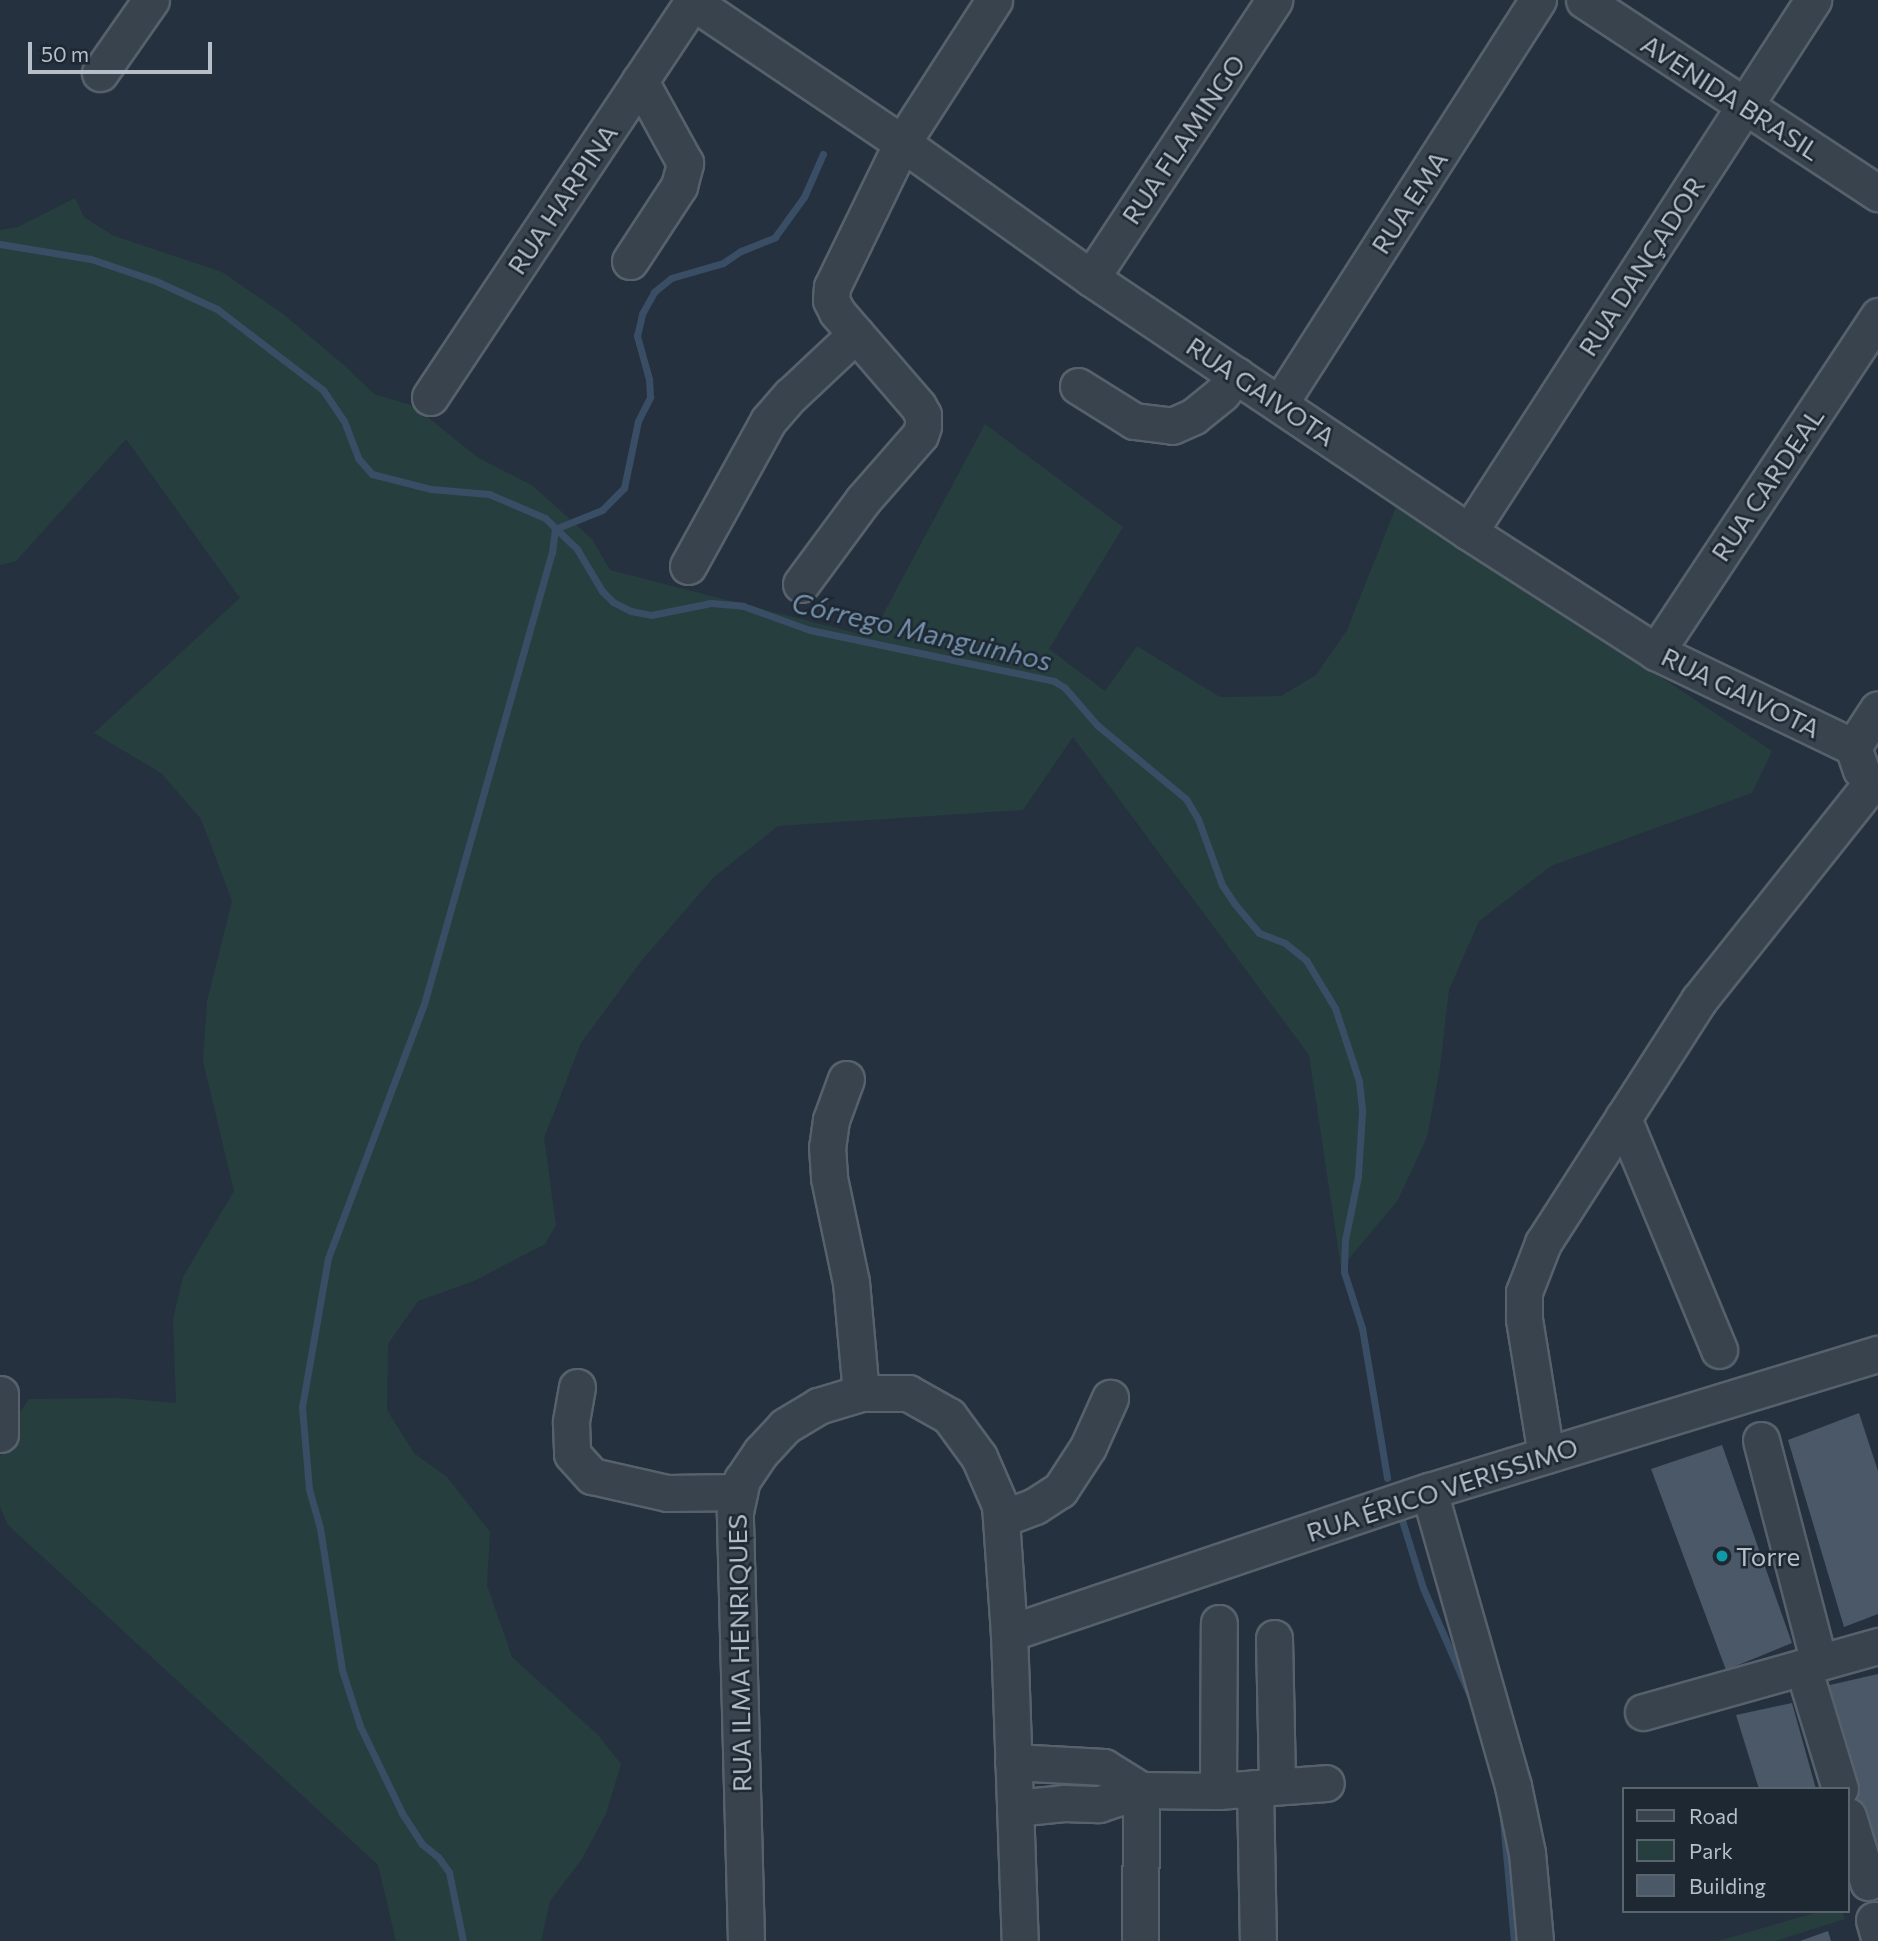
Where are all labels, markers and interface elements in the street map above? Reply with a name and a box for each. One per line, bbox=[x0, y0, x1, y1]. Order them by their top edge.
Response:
scale bar bbox=[32, 28, 215, 72]
street label: AVENIDA BRASIL bbox=[1636, 28, 1826, 166]
text: 50 m bbox=[41, 41, 89, 66]
street label: RUA FLAMINGO bbox=[1115, 48, 1251, 230]
street label: RUA HARPINA bbox=[500, 118, 624, 280]
street label: RUA EMA bbox=[1364, 145, 1454, 259]
street label: RUA DANÇADOR bbox=[1571, 170, 1711, 362]
street label: RUA GAIVOTA bbox=[1181, 330, 1341, 452]
street label: RUA CARDEAL bbox=[1704, 401, 1830, 567]
water label: Córrego Manguinhos bbox=[789, 585, 1055, 677]
street label: RUA GAIVOTA bbox=[1657, 640, 1825, 744]
street label: RUA ÉRICO VERISSIMO bbox=[1302, 1430, 1582, 1548]
street label: RUA ILMA HENRIQUES bbox=[721, 1514, 757, 1792]
place label: Torre bbox=[1736, 1540, 1800, 1572]
marker: Torre bbox=[1714, 1548, 1730, 1564]
legend bbox=[1622, 1787, 1850, 1913]
text: Road bbox=[1689, 1803, 1738, 1828]
text: Park bbox=[1689, 1838, 1733, 1863]
text: Building bbox=[1689, 1873, 1766, 1898]

